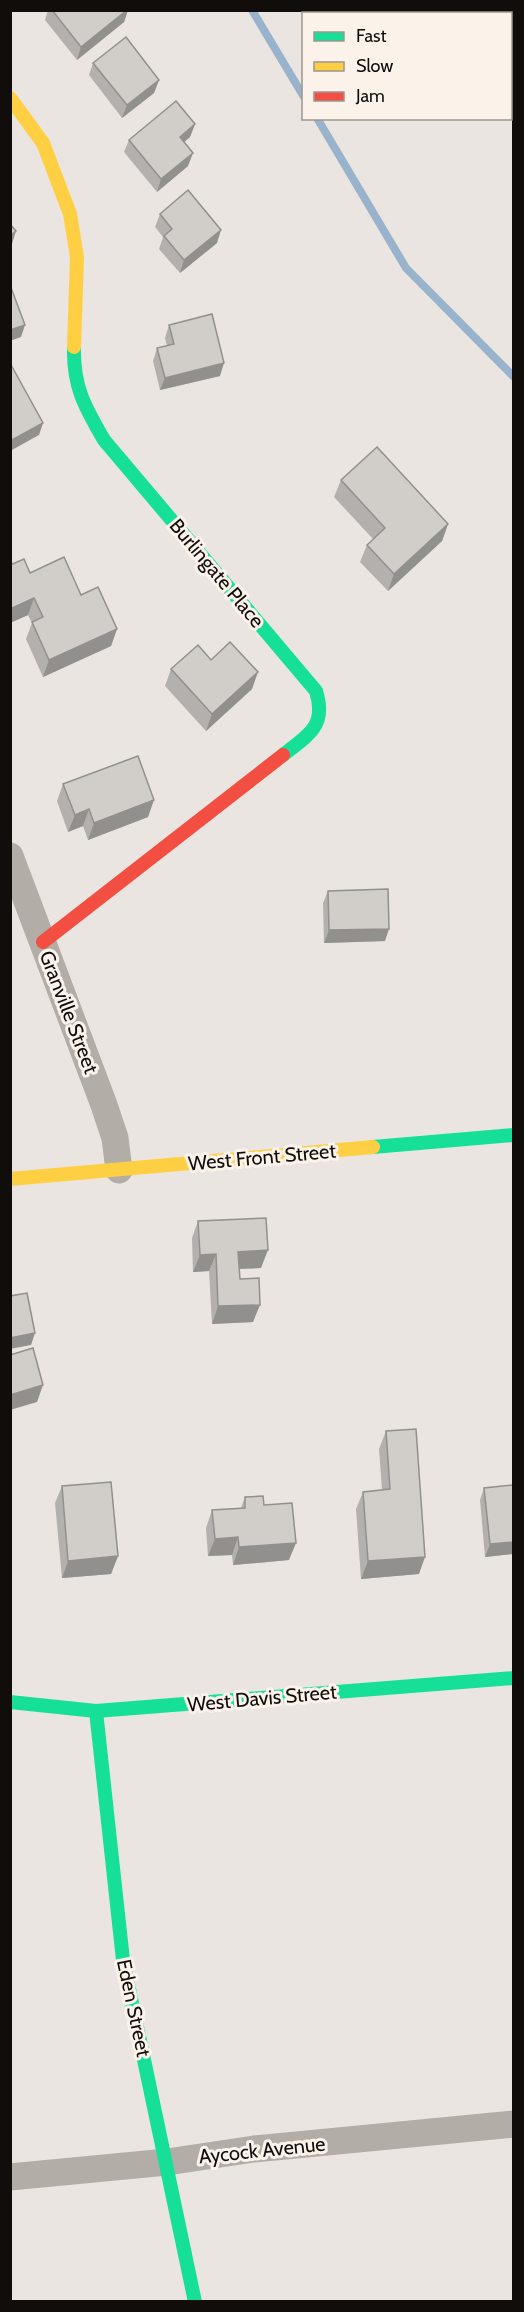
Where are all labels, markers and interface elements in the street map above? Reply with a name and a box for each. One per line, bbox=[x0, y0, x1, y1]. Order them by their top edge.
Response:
legend bbox=[302, 12, 512, 120]
text: Fast bbox=[356, 25, 387, 47]
text: Slow bbox=[356, 55, 393, 77]
text: Jam bbox=[355, 85, 385, 107]
street label: Burlingate Place bbox=[165, 514, 269, 632]
street label: Granville Street bbox=[35, 947, 104, 1077]
street label: West Front Street bbox=[187, 1139, 337, 1175]
street label: West Davis Street bbox=[186, 1679, 338, 1716]
street label: Eden Street bbox=[112, 1957, 156, 2059]
street label: Aycock Avenue bbox=[197, 2131, 327, 2169]

